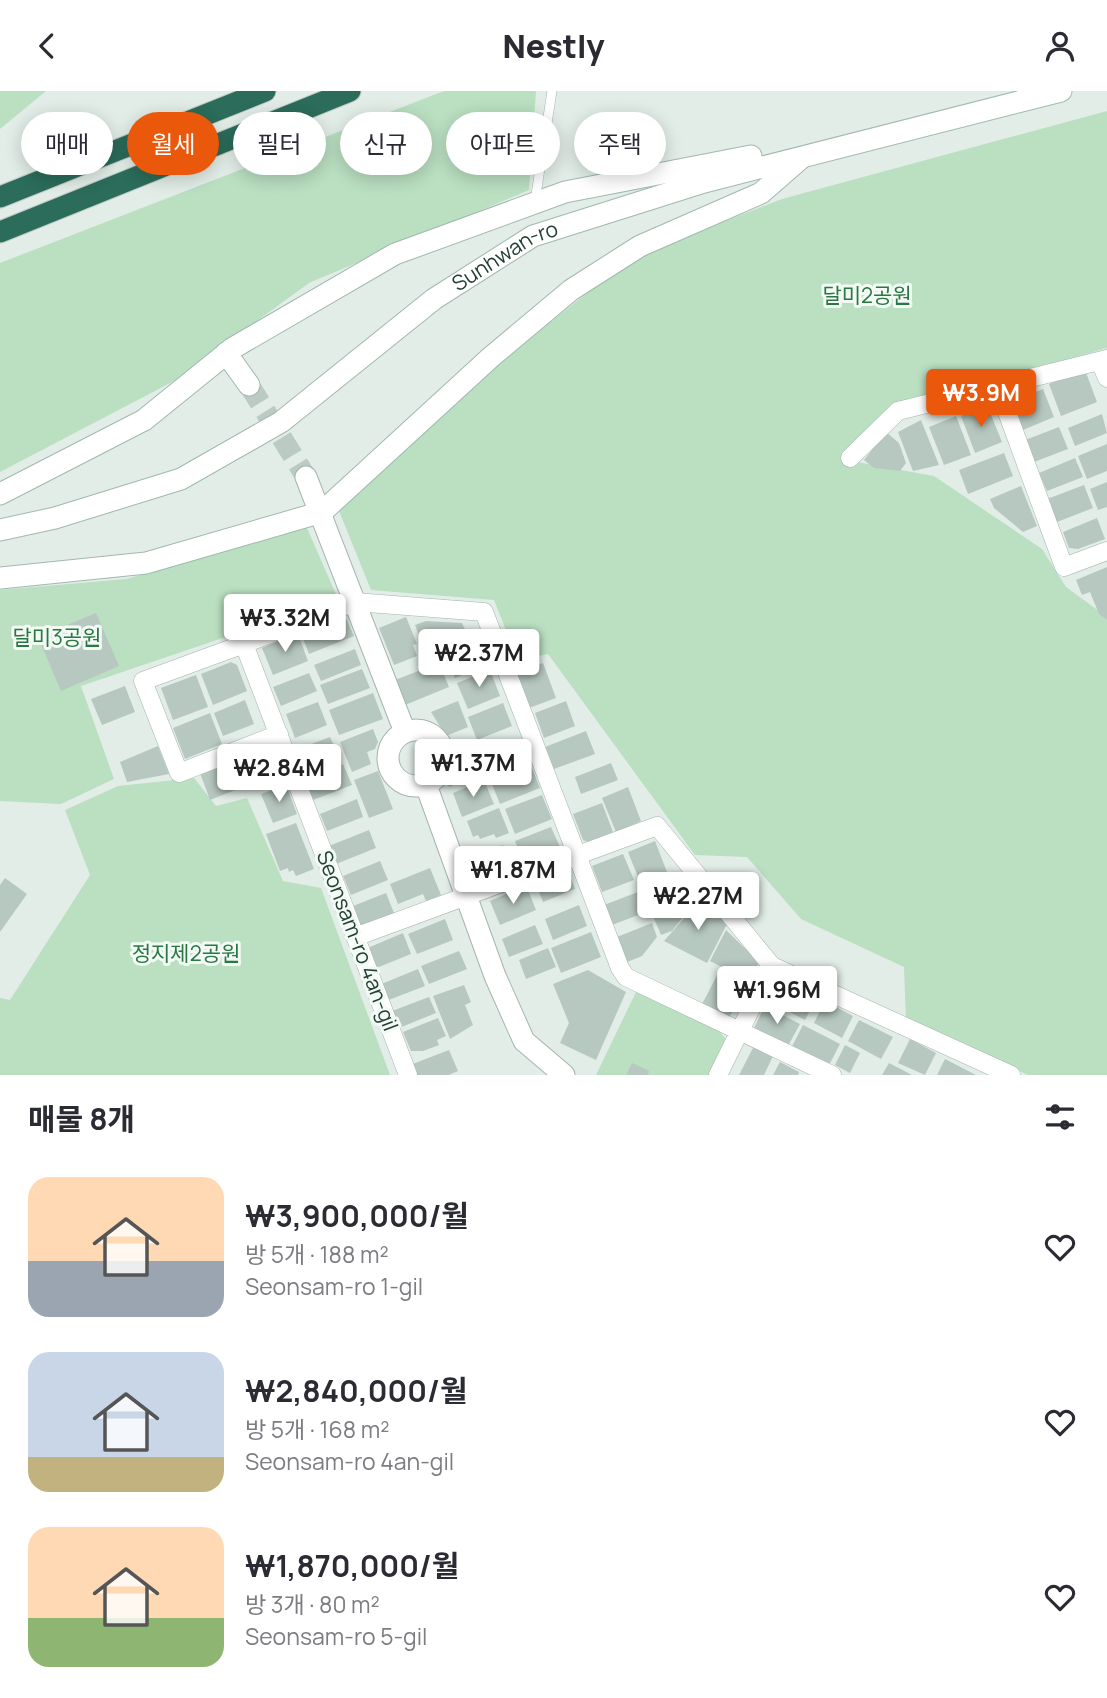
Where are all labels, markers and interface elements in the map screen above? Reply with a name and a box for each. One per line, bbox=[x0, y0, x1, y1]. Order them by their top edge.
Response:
text: Nestly bbox=[502, 24, 605, 68]
icon: back bbox=[28, 27, 66, 65]
icon: person bbox=[1041, 27, 1079, 65]
chip: 매매 bbox=[21, 112, 113, 175]
chip: 월세 bbox=[127, 112, 219, 175]
chip: 필터 bbox=[233, 112, 326, 175]
chip: 신규 bbox=[340, 112, 432, 175]
chip: 아파트 bbox=[446, 112, 560, 175]
chip: 주택 bbox=[574, 112, 666, 175]
street label: Sunhwan-ro bbox=[446, 214, 561, 297]
park label: 달미2공원 bbox=[822, 281, 912, 309]
pin: ₩3.9M bbox=[932, 369, 1030, 429]
text: ₩3.9M bbox=[942, 376, 1020, 408]
pin: ₩3.32M bbox=[228, 595, 342, 654]
text: ₩3.32M bbox=[240, 601, 330, 633]
park label: 달미3공원 bbox=[13, 623, 101, 651]
pin: ₩2.37M bbox=[422, 629, 536, 689]
text: ₩2.37M bbox=[434, 636, 524, 668]
pin: ₩1.37M bbox=[416, 739, 530, 799]
pin: ₩2.84M bbox=[222, 745, 336, 804]
text: ₩1.37M bbox=[431, 746, 515, 778]
text: ₩2.84M bbox=[233, 751, 325, 783]
street label: Seonsam-ro 4an-gil bbox=[311, 846, 405, 1035]
pin: ₩1.87M bbox=[456, 847, 570, 906]
text: ₩1.87M bbox=[470, 853, 556, 885]
pin: ₩2.27M bbox=[641, 873, 755, 932]
text: ₩2.27M bbox=[653, 879, 743, 911]
park label: 정지제2공원 bbox=[132, 939, 240, 967]
pin: ₩1.96M bbox=[720, 967, 834, 1026]
text: ₩1.96M bbox=[733, 973, 821, 1005]
text: 매물 8개 bbox=[28, 1098, 135, 1139]
icon: filters bbox=[1041, 1098, 1079, 1136]
text: ₩3,900,000/월 bbox=[245, 1195, 469, 1236]
icon: home bbox=[84, 1205, 168, 1289]
icon: heart bbox=[1041, 1228, 1079, 1266]
text: 방 5개 · 188 m² bbox=[245, 1238, 389, 1270]
text: Seonsam-ro 1-gil bbox=[245, 1270, 423, 1302]
text: ₩2,840,000/월 bbox=[245, 1370, 468, 1411]
icon: home bbox=[84, 1380, 168, 1464]
icon: heart bbox=[1041, 1403, 1079, 1441]
text: 방 5개 · 168 m² bbox=[245, 1413, 390, 1445]
text: Seonsam-ro 4an-gil bbox=[245, 1445, 454, 1477]
text: ₩1,870,000/월 bbox=[245, 1545, 459, 1586]
icon: home bbox=[84, 1555, 168, 1639]
icon: heart bbox=[1041, 1578, 1079, 1616]
text: 방 3개 · 80 m² bbox=[245, 1588, 380, 1620]
text: Seonsam-ro 5-gil bbox=[245, 1620, 427, 1652]

